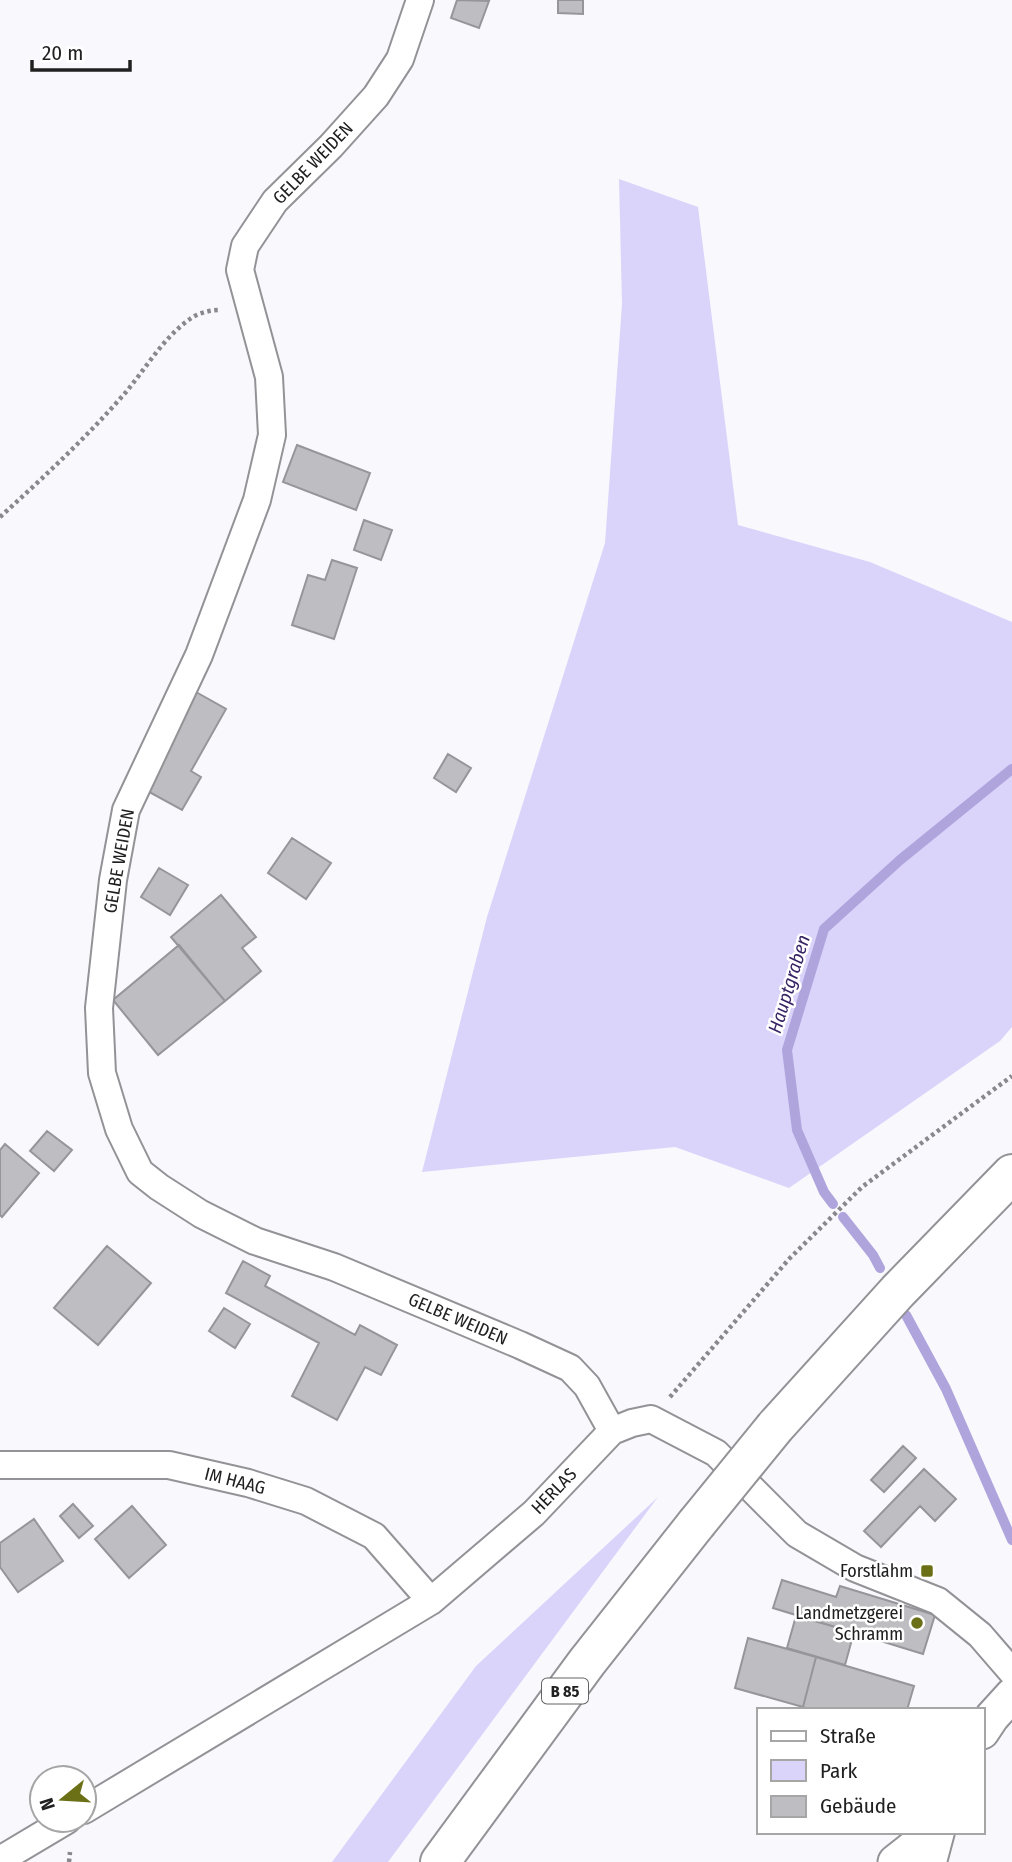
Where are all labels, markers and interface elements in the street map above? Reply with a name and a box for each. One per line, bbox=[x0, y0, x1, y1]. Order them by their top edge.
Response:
scale bar bbox=[32, 28, 130, 72]
text: 20 m bbox=[42, 40, 83, 66]
street label: GELBE WEIDEN bbox=[268, 117, 358, 209]
street label: GELBE WEIDEN bbox=[99, 807, 139, 915]
water label: Hauptgraben bbox=[763, 932, 815, 1036]
street label: GELBE WEIDEN bbox=[405, 1288, 511, 1350]
street label: IM HAAG bbox=[202, 1463, 268, 1499]
street label: HERLAS bbox=[527, 1463, 581, 1519]
place label: Forstlahm bbox=[840, 1560, 913, 1582]
marker: Forstlahm bbox=[919, 1563, 935, 1579]
place label: Landmetzgerei Schramm bbox=[795, 1602, 903, 1645]
marker: Landmetzgerei Schramm bbox=[909, 1615, 925, 1631]
road number: B 85 bbox=[542, 1679, 588, 1704]
legend bbox=[757, 1708, 984, 1834]
text: Straße bbox=[820, 1723, 876, 1749]
text: Park bbox=[820, 1758, 858, 1784]
north arrow bbox=[28, 1764, 98, 1834]
text: Gebäude bbox=[820, 1793, 896, 1819]
text: N bbox=[35, 1795, 60, 1813]

